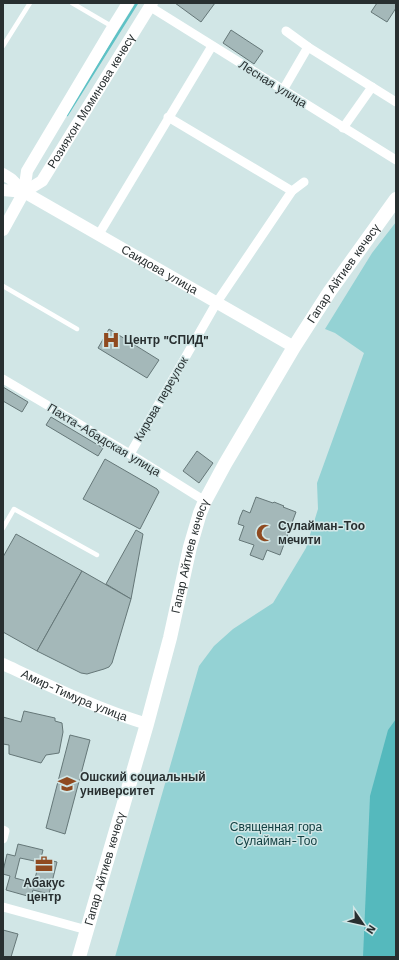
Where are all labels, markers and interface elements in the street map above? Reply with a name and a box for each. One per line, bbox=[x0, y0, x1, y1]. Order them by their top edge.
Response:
street label: Розияхон Моминова көчөсү bbox=[45, 31, 138, 171]
street label: Лесная улица bbox=[236, 58, 310, 111]
street label: Гапар Айтиев көчөсү bbox=[304, 221, 383, 326]
street label: Саидова улица bbox=[119, 242, 200, 297]
hospital icon: Центр "СПИД" bbox=[101, 330, 121, 350]
place label: Центр "СПИД" bbox=[124, 333, 209, 347]
street label: Кирова переулок bbox=[131, 354, 191, 444]
street label: Пахта-Абадская улица bbox=[45, 401, 163, 479]
street label: Гапар Айтиев көчөсү bbox=[169, 497, 212, 615]
place label: Сулайман-Тоо мечити bbox=[278, 519, 365, 547]
mosque icon: Сулайман-Тоо мечити bbox=[255, 523, 275, 543]
street label: Амир-Тимура улица bbox=[19, 667, 130, 724]
place label: Ошский социальный университет bbox=[80, 770, 206, 798]
school or university icon: Ошский социальный университет bbox=[57, 774, 77, 794]
street label: Гапар Айтиев көчөсү bbox=[82, 810, 128, 927]
park label: Священная гора Сулайман-Тоо bbox=[230, 820, 323, 848]
office icon: Абакус центр bbox=[34, 854, 54, 874]
place label: Абакус центр bbox=[23, 876, 65, 904]
north arrow bbox=[343, 904, 383, 944]
text: N bbox=[363, 922, 379, 936]

